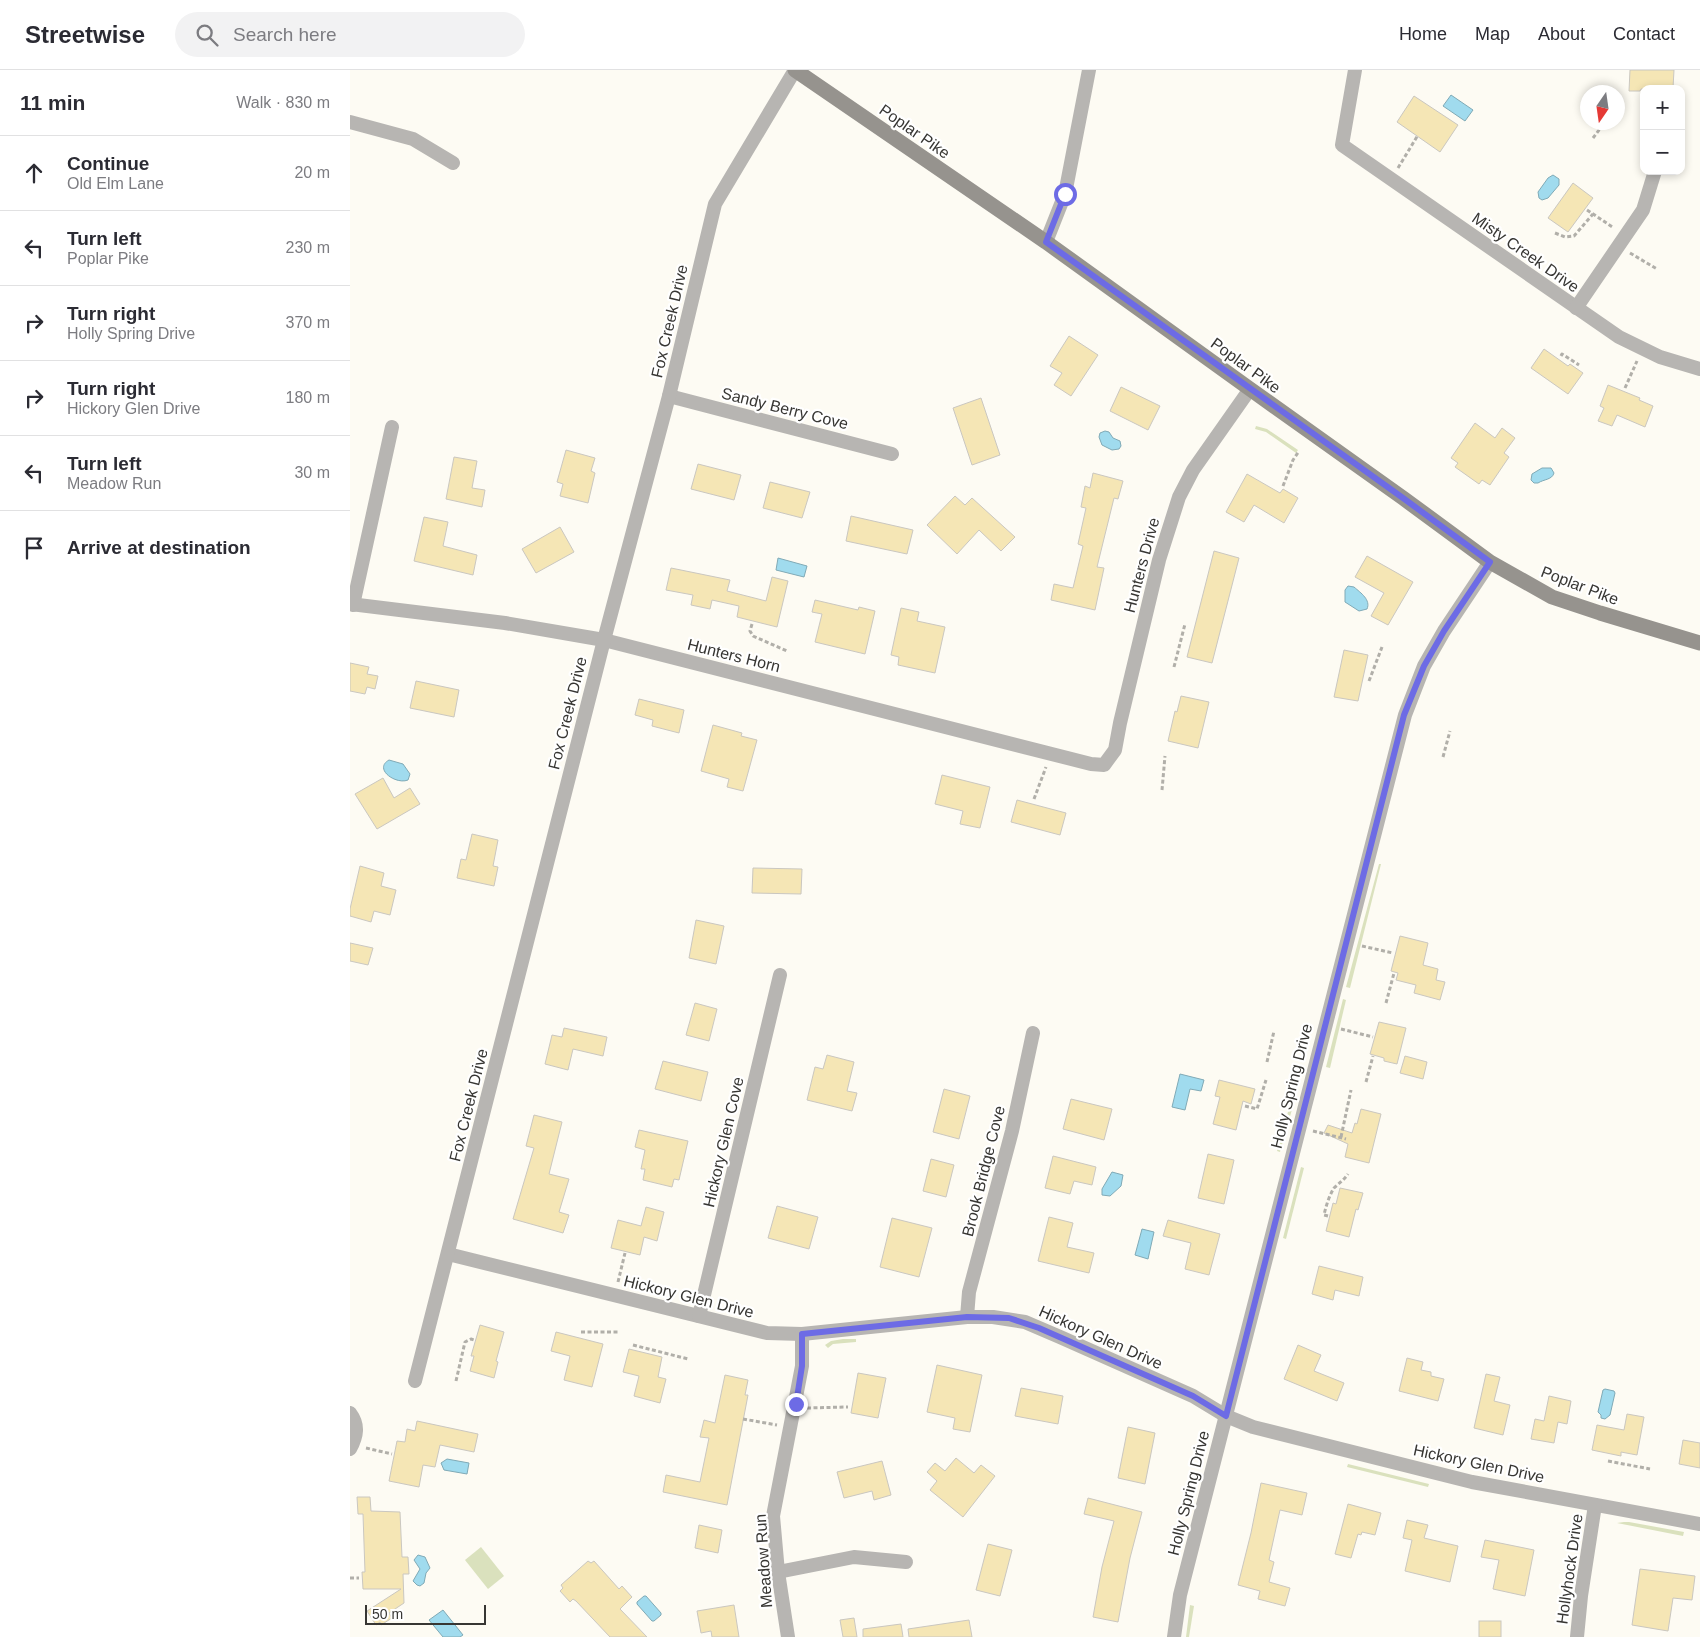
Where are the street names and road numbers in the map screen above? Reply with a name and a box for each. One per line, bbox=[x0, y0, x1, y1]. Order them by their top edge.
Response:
street label: Poplar Pike bbox=[876, 101, 953, 162]
street label: Misty Creek Drive bbox=[1469, 209, 1582, 296]
street label: Fox Creek Drive bbox=[648, 263, 691, 379]
street label: Poplar Pike bbox=[1208, 334, 1284, 396]
street label: Sandy Berry Cove bbox=[720, 385, 850, 432]
street label: Hunters Drive bbox=[1121, 516, 1162, 615]
street label: Poplar Pike bbox=[1539, 563, 1621, 608]
street label: Hunters Horn bbox=[686, 636, 782, 675]
street label: Fox Creek Drive bbox=[545, 655, 590, 771]
street label: Holly Spring Drive bbox=[1268, 1022, 1315, 1150]
street label: Fox Creek Drive bbox=[446, 1047, 491, 1163]
street label: Hickory Glen Cove bbox=[700, 1075, 747, 1209]
street label: Brook Bridge Cove bbox=[959, 1104, 1008, 1238]
street label: Hickory Glen Drive bbox=[622, 1272, 756, 1321]
street label: Hickory Glen Drive bbox=[1036, 1303, 1165, 1372]
street label: Holly Spring Drive bbox=[1165, 1429, 1212, 1557]
street label: Hickory Glen Drive bbox=[1412, 1441, 1546, 1486]
street label: Meadow Run bbox=[752, 1513, 775, 1609]
street label: Hollyhock Drive bbox=[1553, 1513, 1586, 1625]

